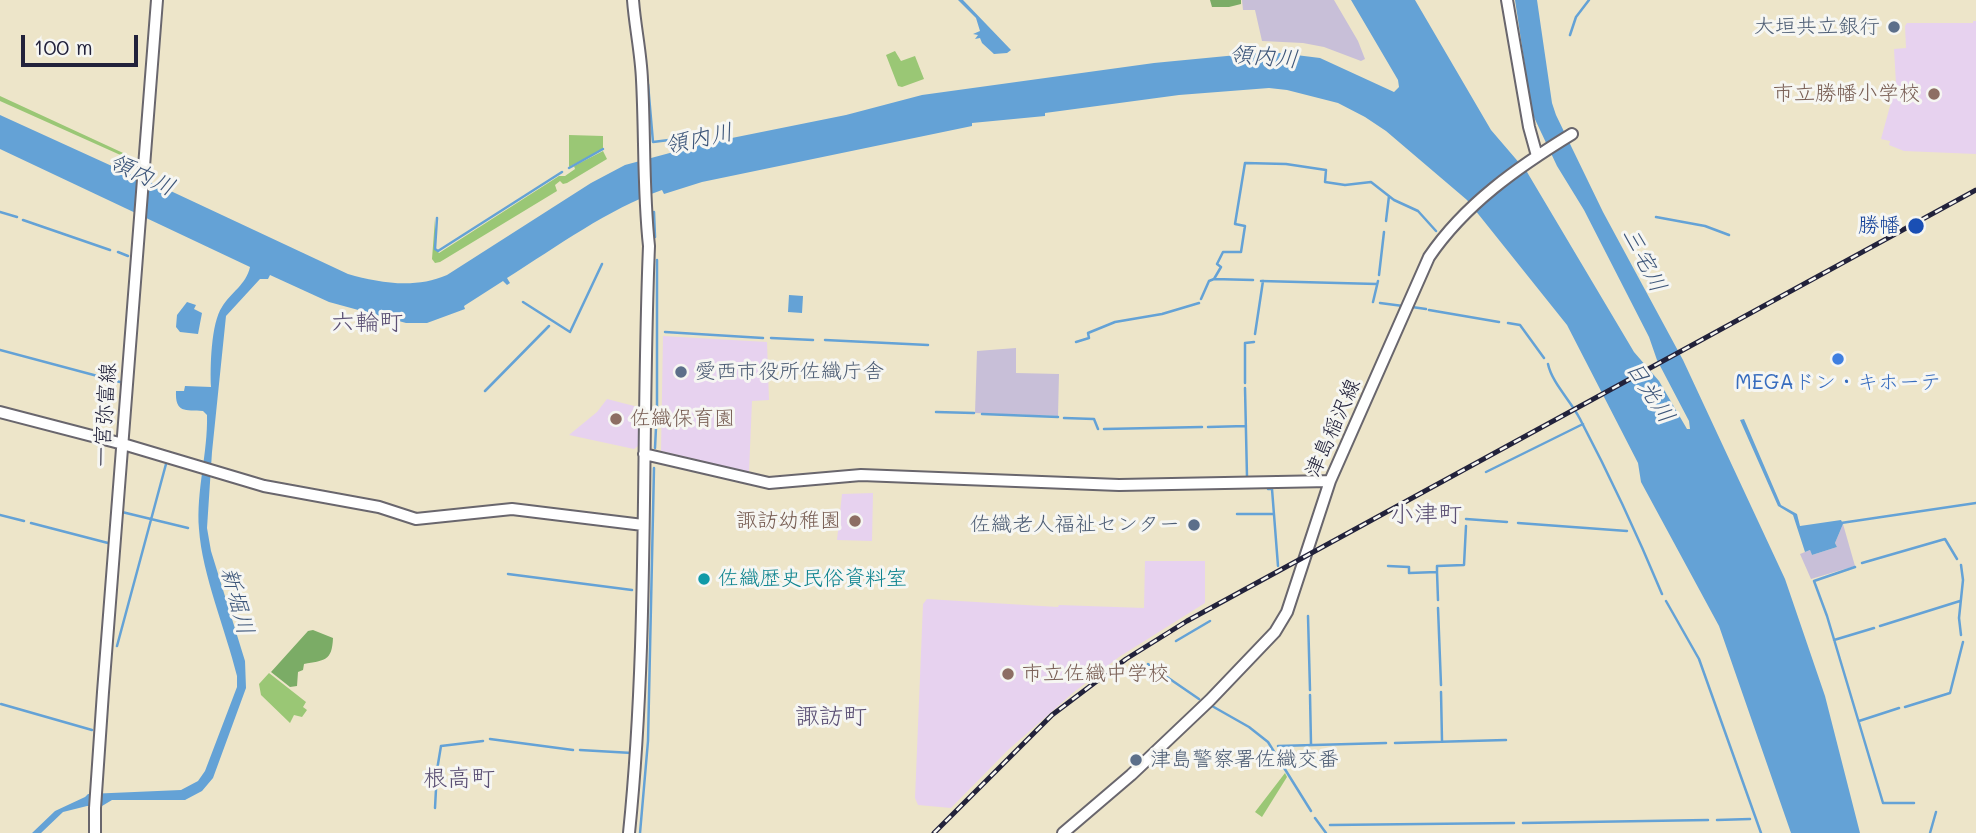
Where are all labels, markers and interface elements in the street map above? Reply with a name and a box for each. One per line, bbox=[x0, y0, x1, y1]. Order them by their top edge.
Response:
place label: 大垣共立銀行 bbox=[1754, 14, 1880, 40]
marker: 大垣共立銀行 bbox=[1886, 19, 1902, 35]
scale bar bbox=[24, 21, 142, 65]
text: 100 m bbox=[34, 33, 93, 60]
water label: 領内川 bbox=[1228, 40, 1300, 74]
place label: 市立勝幡小学校 bbox=[1773, 81, 1920, 107]
marker: 市立勝幡小学校 bbox=[1926, 86, 1942, 102]
water label: 領内川 bbox=[662, 118, 736, 160]
water label: 領内川 bbox=[105, 148, 179, 202]
place label: 勝幡 bbox=[1858, 213, 1900, 239]
marker: 勝幡 bbox=[1906, 216, 1926, 236]
water label: 三宅川 bbox=[1616, 223, 1672, 297]
district label: 六輪町 bbox=[331, 309, 403, 337]
marker: MEGAドン・キホーテ bbox=[1830, 351, 1846, 367]
water label: 日光川 bbox=[1620, 356, 1680, 428]
place label: 愛西市役所佐織庁舎 bbox=[695, 359, 884, 385]
street label: 一宮弥富線 bbox=[89, 362, 121, 468]
marker: 愛西市役所佐織庁舎 bbox=[673, 364, 689, 380]
place label: MEGAドン・キホーテ bbox=[1735, 370, 1941, 396]
street label: 津島稲沢線 bbox=[1300, 375, 1366, 481]
place label: 佐織保育園 bbox=[630, 406, 735, 432]
marker: 佐織保育園 bbox=[608, 411, 624, 427]
district label: 小津町 bbox=[1390, 501, 1462, 529]
place label: 諏訪幼稚園 bbox=[736, 508, 841, 534]
place label: 佐織老人福祉センター bbox=[970, 512, 1180, 538]
marker: 諏訪幼稚園 bbox=[847, 513, 863, 529]
marker: 佐織老人福祉センター bbox=[1186, 517, 1202, 533]
water label: 新堀川 bbox=[215, 564, 259, 638]
place label: 佐織歴史民俗資料室 bbox=[718, 566, 907, 592]
marker: 佐織歴史民俗資料室 bbox=[696, 571, 712, 587]
place label: 市立佐織中学校 bbox=[1022, 661, 1169, 687]
marker: 市立佐織中学校 bbox=[1000, 666, 1016, 682]
district label: 諏訪町 bbox=[795, 703, 867, 731]
place label: 津島警察署佐織交番 bbox=[1150, 747, 1339, 773]
marker: 津島警察署佐織交番 bbox=[1128, 752, 1144, 768]
district label: 根高町 bbox=[423, 765, 495, 793]

